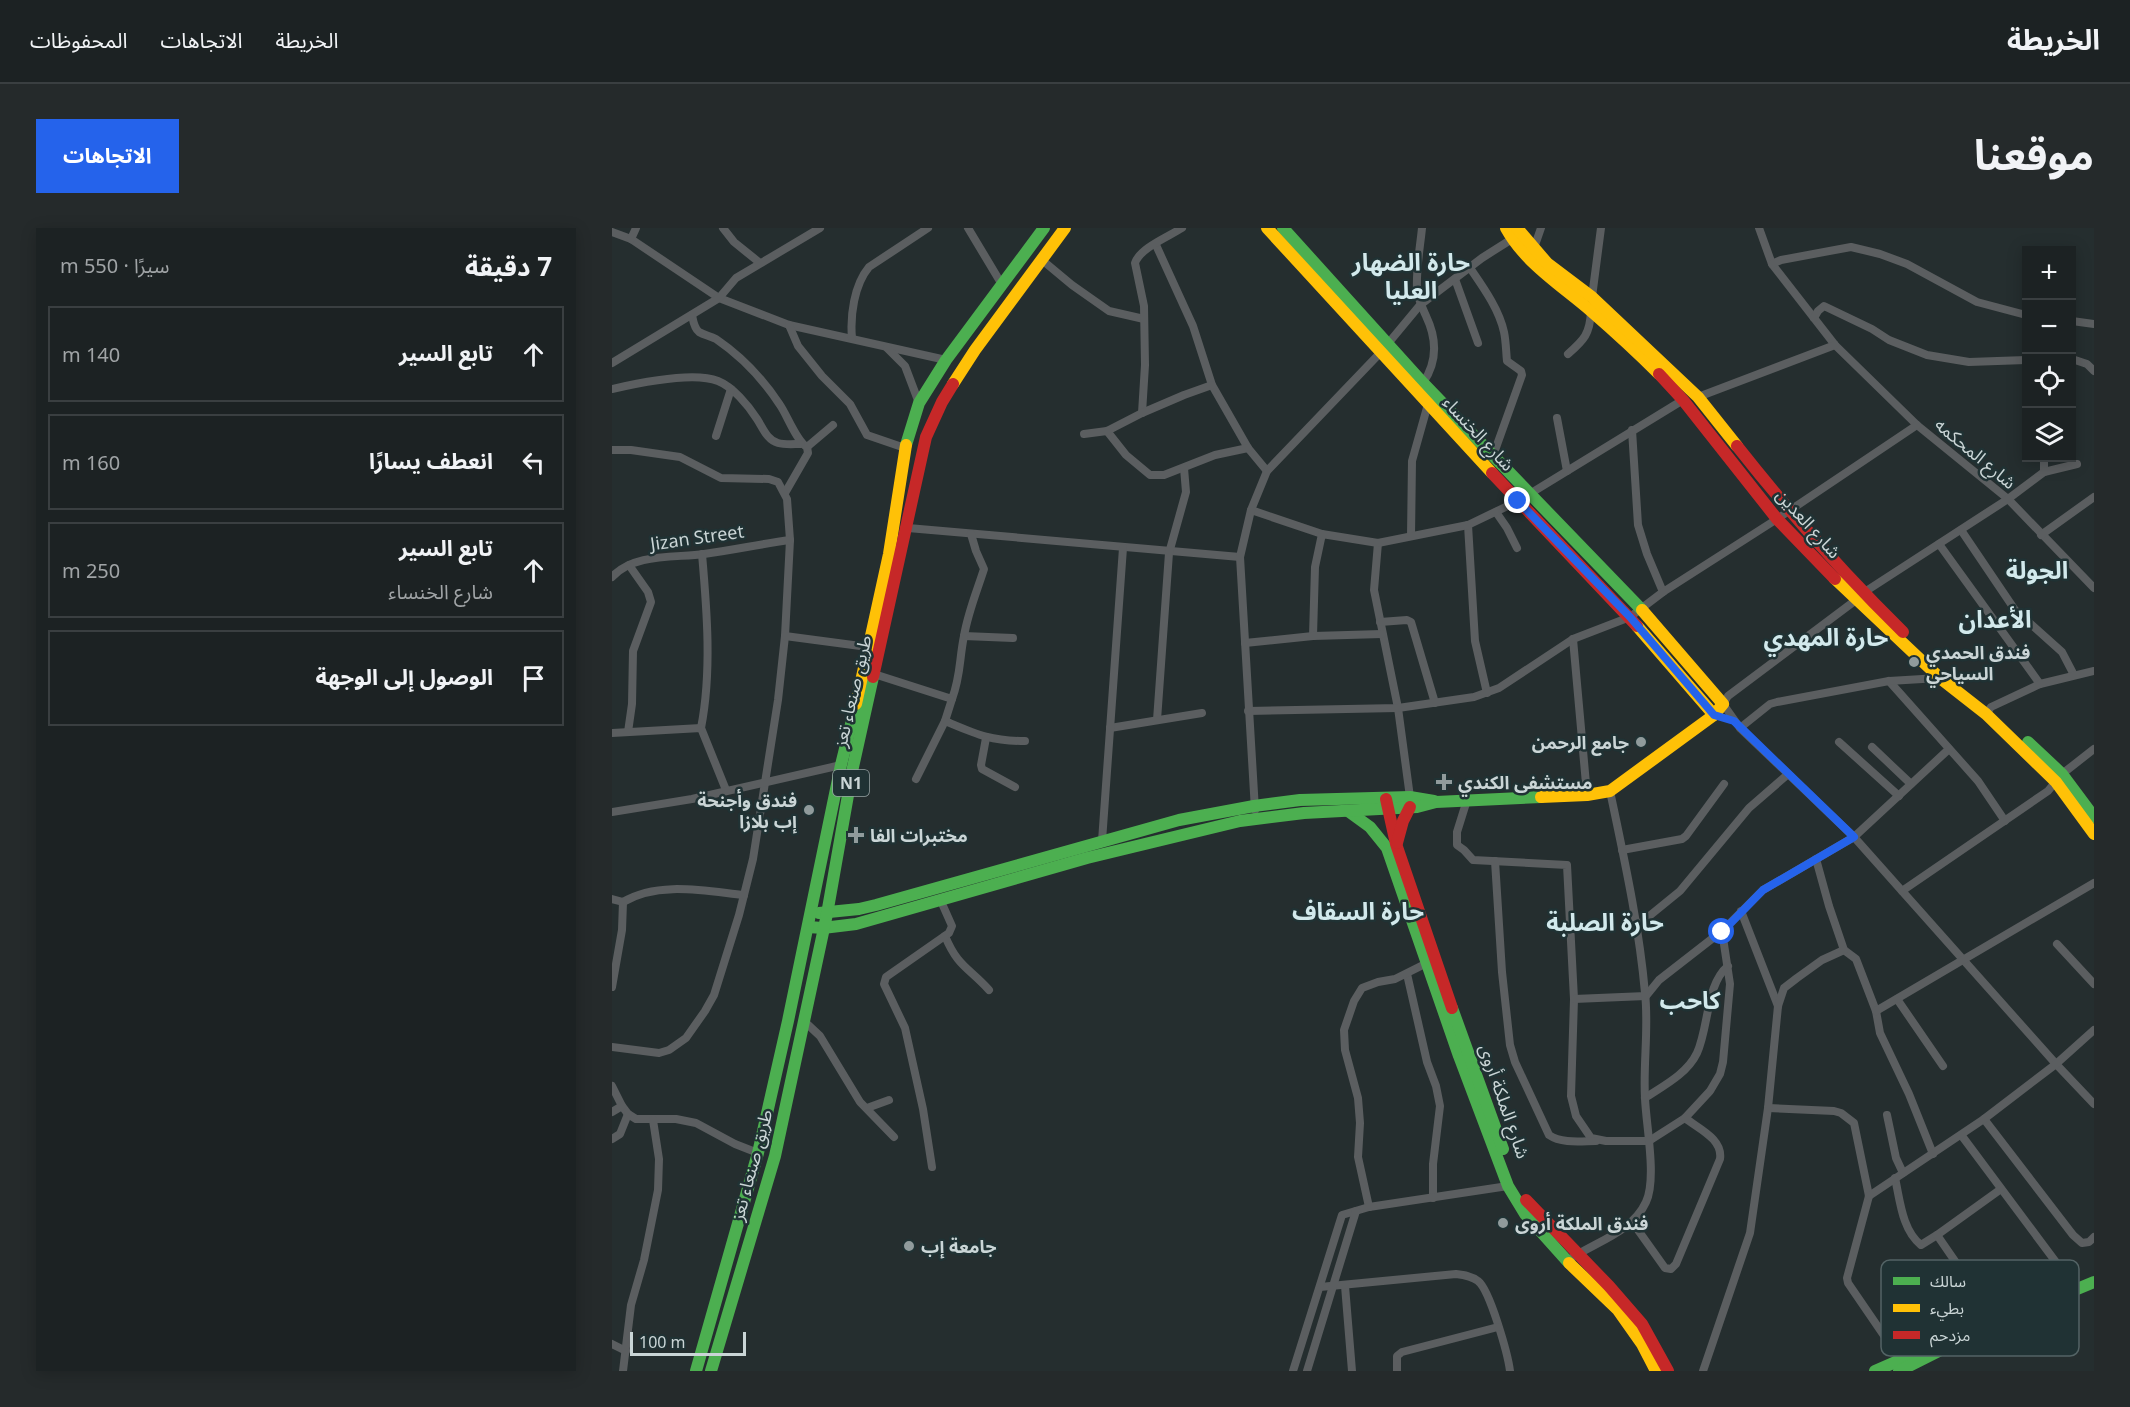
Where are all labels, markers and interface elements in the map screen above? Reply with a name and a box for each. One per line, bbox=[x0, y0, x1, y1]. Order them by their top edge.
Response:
text: الخريطة bbox=[2007, 20, 2100, 58]
text: المحفوظات bbox=[30, 26, 127, 54]
text: الاتجاهات bbox=[160, 26, 242, 54]
text: الخريطة bbox=[275, 26, 338, 54]
button: الاتجاهات bbox=[36, 119, 179, 193]
text: موقعنا bbox=[1974, 125, 2094, 182]
district label: حارة الضهار العليا bbox=[1351, 245, 1470, 306]
map controls bbox=[2022, 246, 2076, 462]
button: + bbox=[2022, 246, 2076, 300]
text: 7 دقيقة bbox=[465, 248, 552, 284]
text: سيرًا · 550 m bbox=[60, 252, 169, 279]
button: − bbox=[2022, 300, 2076, 354]
text: تابع السير bbox=[399, 337, 493, 367]
icon: ahead bbox=[517, 338, 550, 371]
text: 140 m bbox=[62, 341, 120, 368]
button: locate bbox=[2022, 354, 2076, 408]
street label: شارع الخنساء bbox=[1436, 390, 1520, 478]
button: layers bbox=[2022, 408, 2076, 462]
street label: شارع المحكمه bbox=[1928, 412, 2022, 496]
text: انعطف يسارًا bbox=[369, 445, 493, 475]
icon: left bbox=[517, 446, 550, 479]
text: 160 m bbox=[62, 449, 120, 476]
street label: شارع العدين bbox=[1769, 483, 1847, 565]
route end bbox=[1504, 487, 1530, 513]
street label: Jizan Street bbox=[647, 518, 746, 556]
text: تابع السير bbox=[399, 532, 493, 562]
district label: الجولة bbox=[2006, 553, 2068, 586]
icon: ahead bbox=[517, 554, 550, 587]
text: 250 m bbox=[62, 557, 120, 584]
text: شارع الخنساء bbox=[388, 578, 493, 605]
district label: الأعدان bbox=[1958, 602, 2032, 635]
district label: حارة المهدي bbox=[1764, 620, 1888, 657]
street label: طريق صنعاء تعز bbox=[827, 633, 877, 750]
place label: فندق الحمدي السياحي bbox=[1926, 640, 2030, 688]
marker: فندق الحمدي السياحي bbox=[1907, 655, 1921, 669]
text: الوصول إلى الوجهة bbox=[315, 661, 493, 691]
icon: arrive bbox=[517, 662, 550, 695]
place label: جامع الرحمن bbox=[1532, 730, 1629, 756]
marker: جامع الرحمن bbox=[1634, 735, 1648, 749]
road number: N1 bbox=[833, 770, 869, 796]
place label: مستشفى الكندي bbox=[1458, 770, 1593, 797]
marker: مستشفى الكندي bbox=[1435, 773, 1453, 791]
place label: فندق وأجنحة إب بلازا bbox=[697, 788, 798, 834]
marker: فندق وأجنحة إب بلازا bbox=[802, 803, 816, 817]
place label: مختبرات الفا bbox=[870, 823, 968, 847]
marker: مختبرات الفا bbox=[847, 826, 865, 844]
district label: حارة السقاف bbox=[1292, 894, 1424, 927]
district label: حارة الصلبة bbox=[1546, 905, 1664, 938]
route start bbox=[1708, 918, 1734, 944]
district label: كاحب bbox=[1659, 983, 1722, 1016]
street label: شارع الملكة أروى bbox=[1471, 1041, 1536, 1162]
street label: طريق صنعاء تعز bbox=[724, 1107, 777, 1224]
place label: فندق الملكة أروى bbox=[1515, 1211, 1648, 1235]
marker: فندق الملكة أروى bbox=[1496, 1216, 1510, 1230]
place label: جامعة إب bbox=[921, 1234, 996, 1259]
marker: جامعة إب bbox=[902, 1239, 916, 1253]
legend bbox=[1881, 1260, 2079, 1356]
text: سالك bbox=[1930, 1270, 1966, 1292]
text: بطيء bbox=[1930, 1297, 1964, 1321]
text: مزدحم bbox=[1930, 1324, 1970, 1348]
scale bar bbox=[630, 1329, 746, 1356]
text: 100 m bbox=[639, 1331, 686, 1353]

